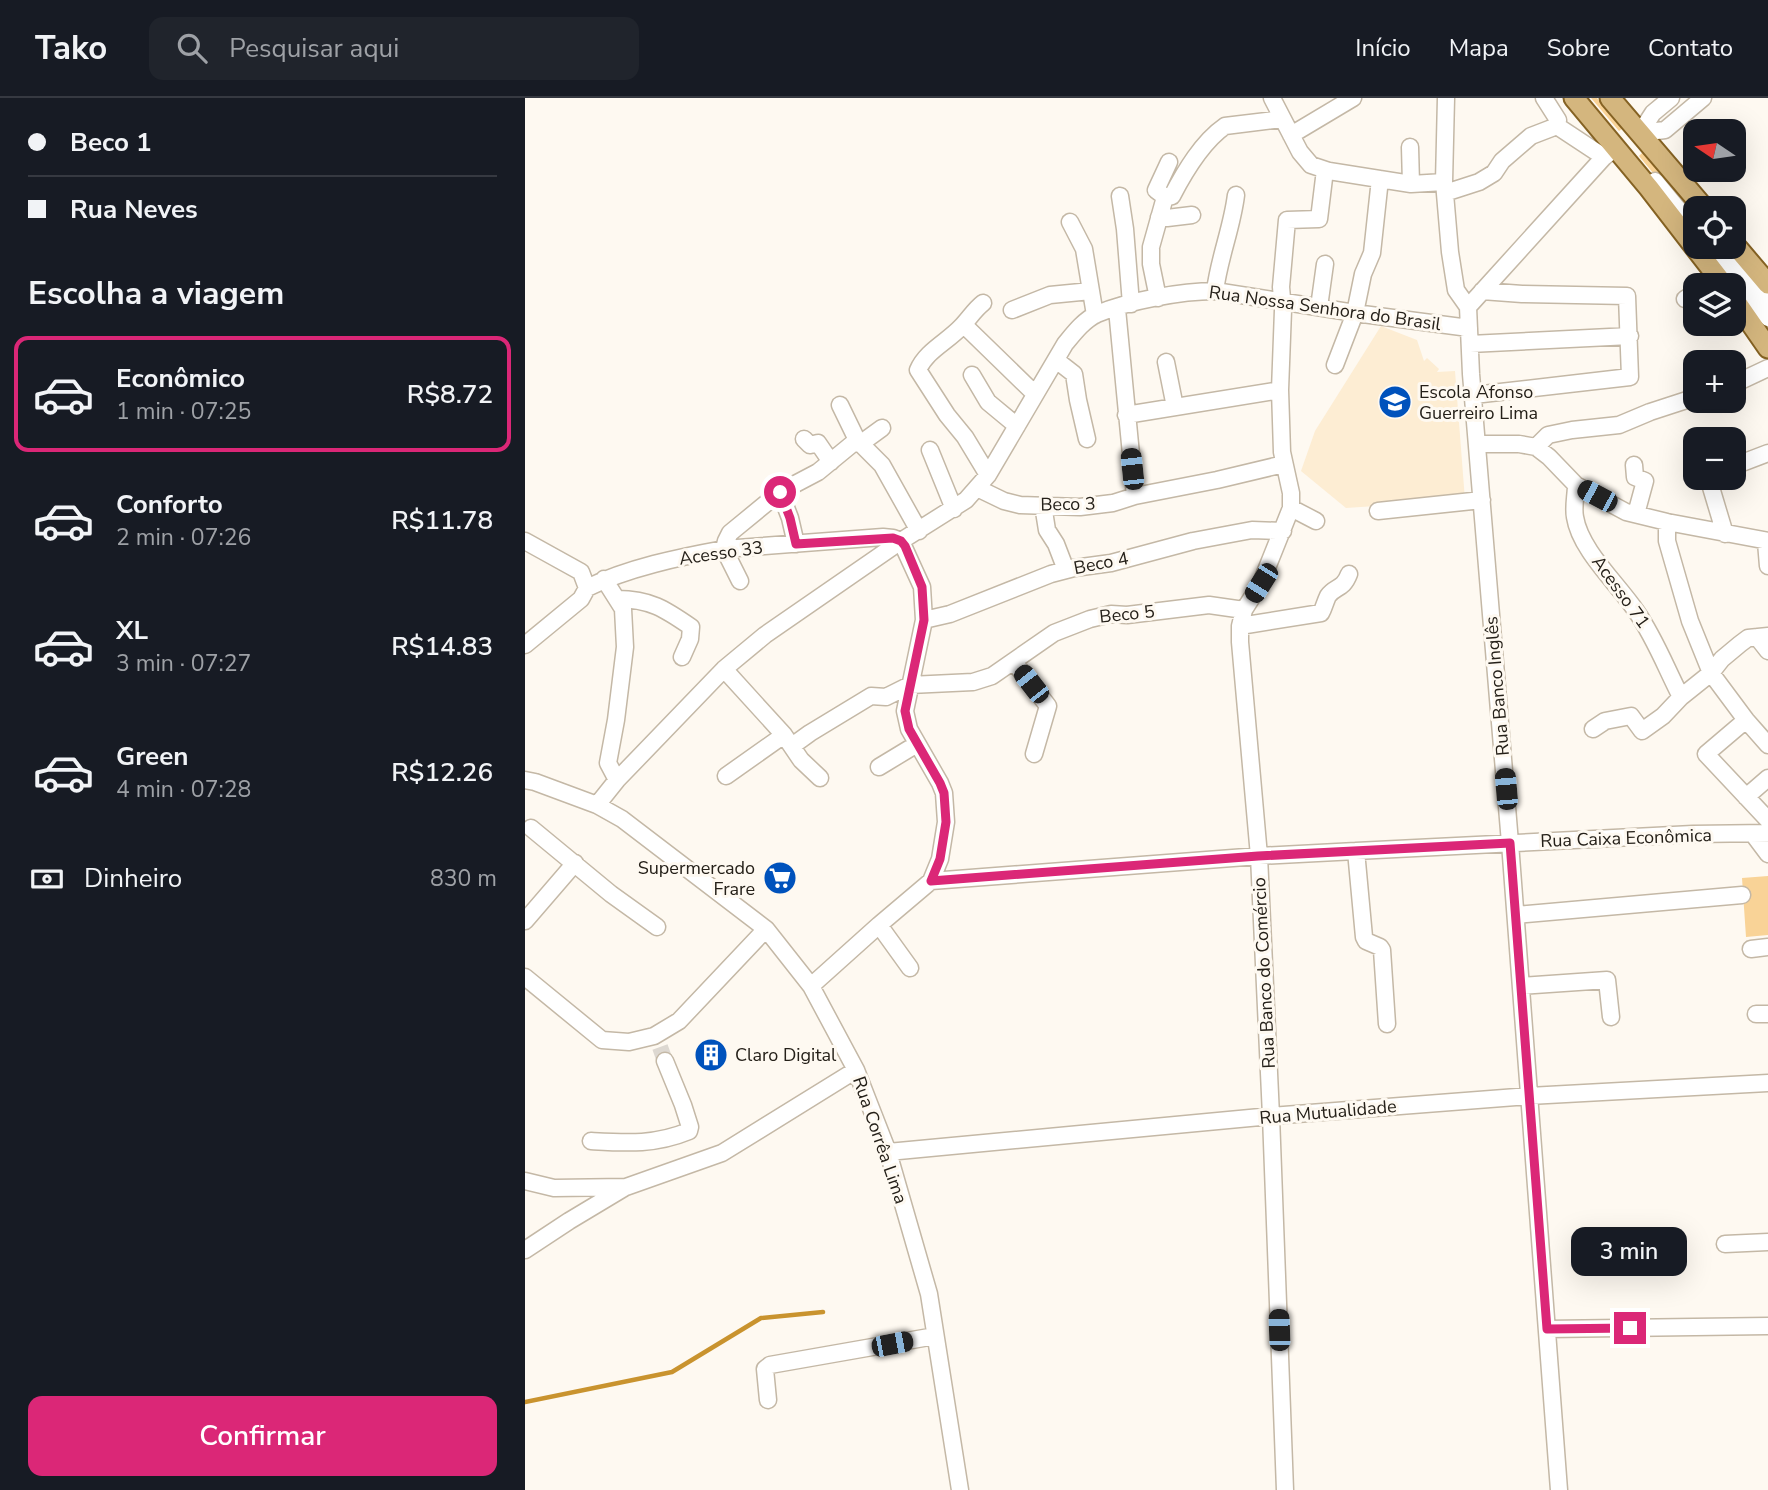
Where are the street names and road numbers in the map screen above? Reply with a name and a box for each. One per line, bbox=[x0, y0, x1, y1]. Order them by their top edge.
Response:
street label: Rua Nossa Senhora do Brasil bbox=[1207, 280, 1443, 336]
street label: Beco 3 bbox=[1040, 492, 1096, 516]
street label: Acesso 33 bbox=[678, 535, 764, 571]
street label: Beco 4 bbox=[1072, 546, 1131, 580]
street label: Acesso 71 bbox=[1587, 551, 1655, 633]
street label: Beco 5 bbox=[1098, 599, 1156, 629]
street label: Rua Banco Inglês bbox=[1479, 615, 1515, 757]
street label: Rua Caixa Econômica bbox=[1540, 823, 1712, 853]
street label: Rua Banco do Comércio bbox=[1247, 877, 1281, 1069]
street label: Rua Corrêa Lima bbox=[847, 1073, 913, 1207]
street label: Rua Mutualidade bbox=[1259, 1094, 1397, 1130]

